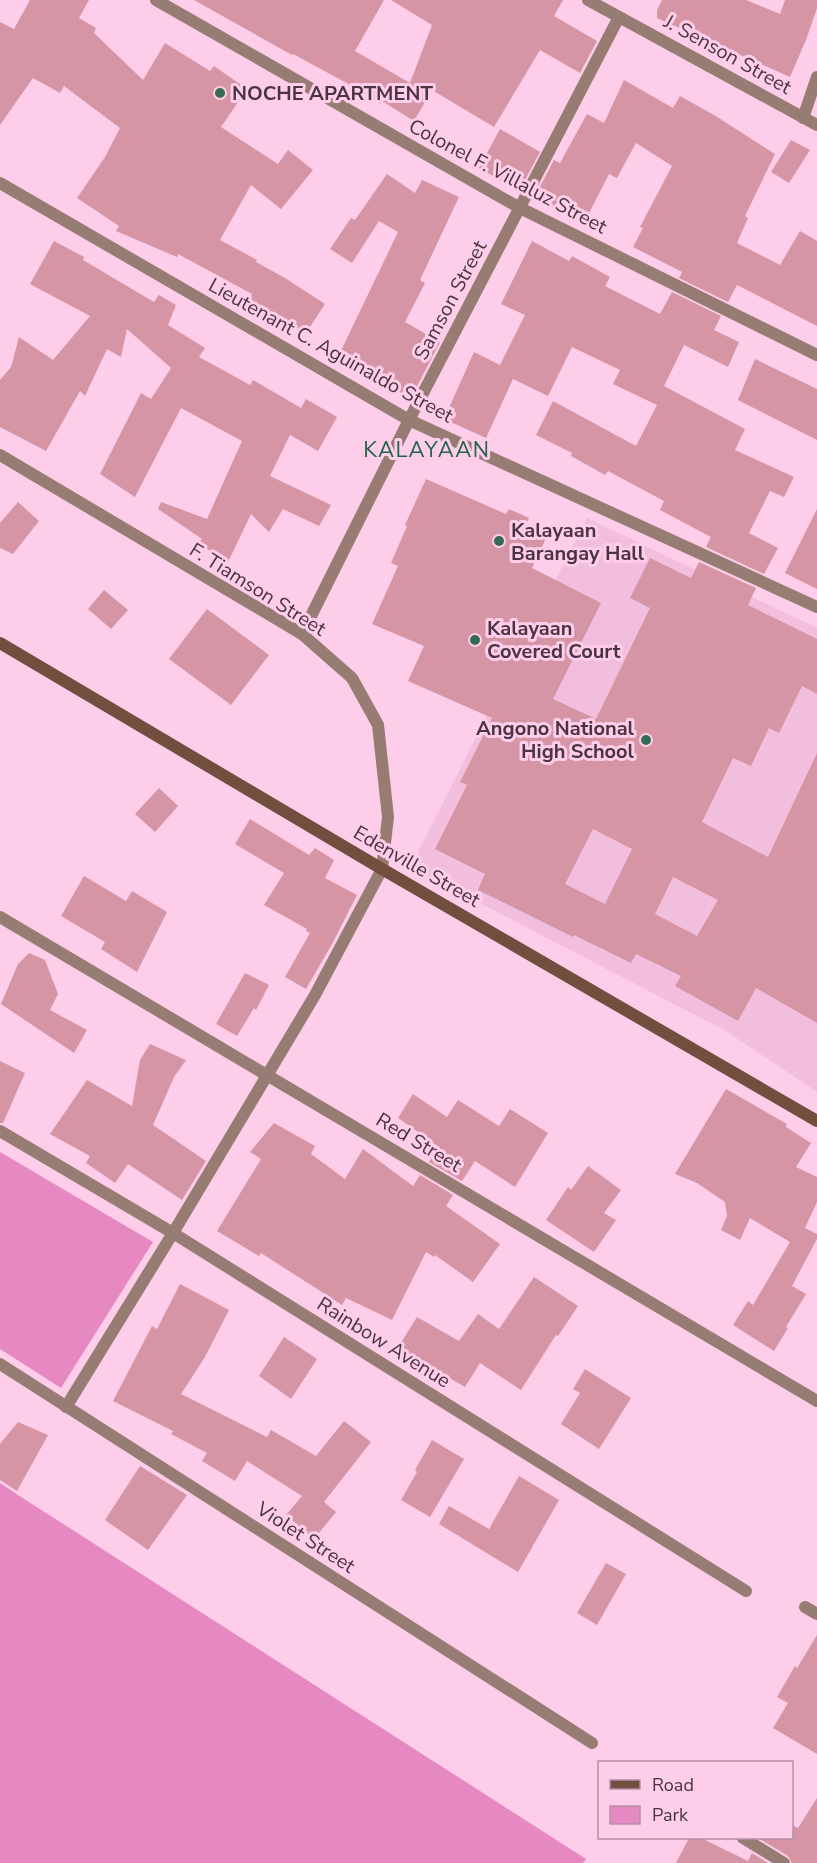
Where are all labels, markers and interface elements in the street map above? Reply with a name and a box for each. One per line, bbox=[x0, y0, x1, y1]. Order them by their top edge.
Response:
street label: J. Senson Street bbox=[658, 8, 797, 101]
place label: NOCHE APARTMENT bbox=[232, 80, 433, 107]
marker: NOCHE APARTMENT bbox=[213, 86, 227, 100]
street label: Colonel F. Villaluz Street bbox=[404, 113, 613, 241]
street label: Samson Street bbox=[408, 235, 494, 365]
street label: Lieutenant C. Aguinaldo Street bbox=[203, 272, 459, 430]
district label: KALAYAAN bbox=[363, 435, 491, 465]
place label: Kalayaan Barangay Hall bbox=[511, 517, 645, 567]
marker: Kalayaan Barangay Hall bbox=[492, 534, 506, 548]
street label: F. Tiamson Street bbox=[184, 537, 332, 643]
place label: Kalayaan Covered Court bbox=[487, 615, 621, 665]
marker: Kalayaan Covered Court bbox=[468, 633, 482, 647]
place label: Angono National High School bbox=[476, 715, 635, 765]
marker: Angono National High School bbox=[639, 733, 653, 747]
street label: Edenville Street bbox=[348, 819, 486, 914]
street label: Red Street bbox=[371, 1106, 467, 1179]
street label: Rainbow Avenue bbox=[312, 1291, 456, 1394]
street label: Violet Street bbox=[250, 1495, 361, 1580]
legend bbox=[598, 1761, 793, 1839]
text: Road bbox=[652, 1773, 694, 1797]
text: Park bbox=[652, 1803, 689, 1827]

